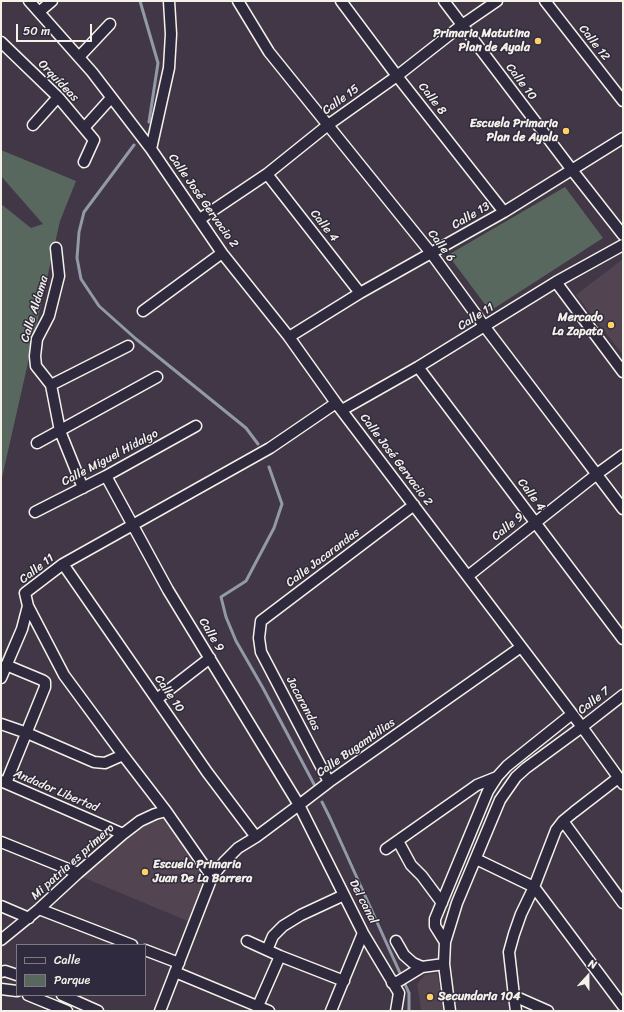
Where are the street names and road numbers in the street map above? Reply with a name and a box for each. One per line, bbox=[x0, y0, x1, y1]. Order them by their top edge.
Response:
street label: Calle 12 bbox=[575, 22, 613, 64]
street label: Orquídeas bbox=[35, 57, 81, 105]
street label: Calle 10 bbox=[502, 61, 540, 103]
street label: Calle 8 bbox=[415, 80, 449, 118]
street label: Calle 15 bbox=[320, 82, 362, 118]
street label: Calle José Gervacio 2 bbox=[165, 151, 241, 251]
street label: Calle 13 bbox=[449, 199, 493, 233]
street label: Calle 4 bbox=[307, 207, 341, 245]
street label: Calle 6 bbox=[424, 227, 458, 265]
street label: Calle Aldama bbox=[18, 274, 52, 344]
street label: Calle 11 bbox=[455, 300, 497, 334]
street label: Calle José Gervacio 2 bbox=[357, 411, 435, 509]
street label: Calle Miguel Hidalgo bbox=[59, 426, 161, 490]
street label: Calle 4 bbox=[514, 476, 548, 514]
street label: Calle 9 bbox=[489, 510, 527, 544]
street label: Calle Jacarandas bbox=[283, 526, 363, 590]
street label: Calle 11 bbox=[17, 551, 57, 587]
street label: Calle 9 bbox=[195, 615, 227, 655]
street label: Calle 10 bbox=[151, 673, 187, 715]
street label: Jacarandas bbox=[283, 675, 323, 733]
street label: Calle 7 bbox=[575, 684, 613, 718]
street label: Calle Bugambilias bbox=[314, 715, 398, 781]
street label: Andador Libertad bbox=[11, 767, 101, 815]
street label: Mi patria es primero bbox=[28, 821, 118, 903]
street label: Del canal bbox=[346, 877, 380, 927]

